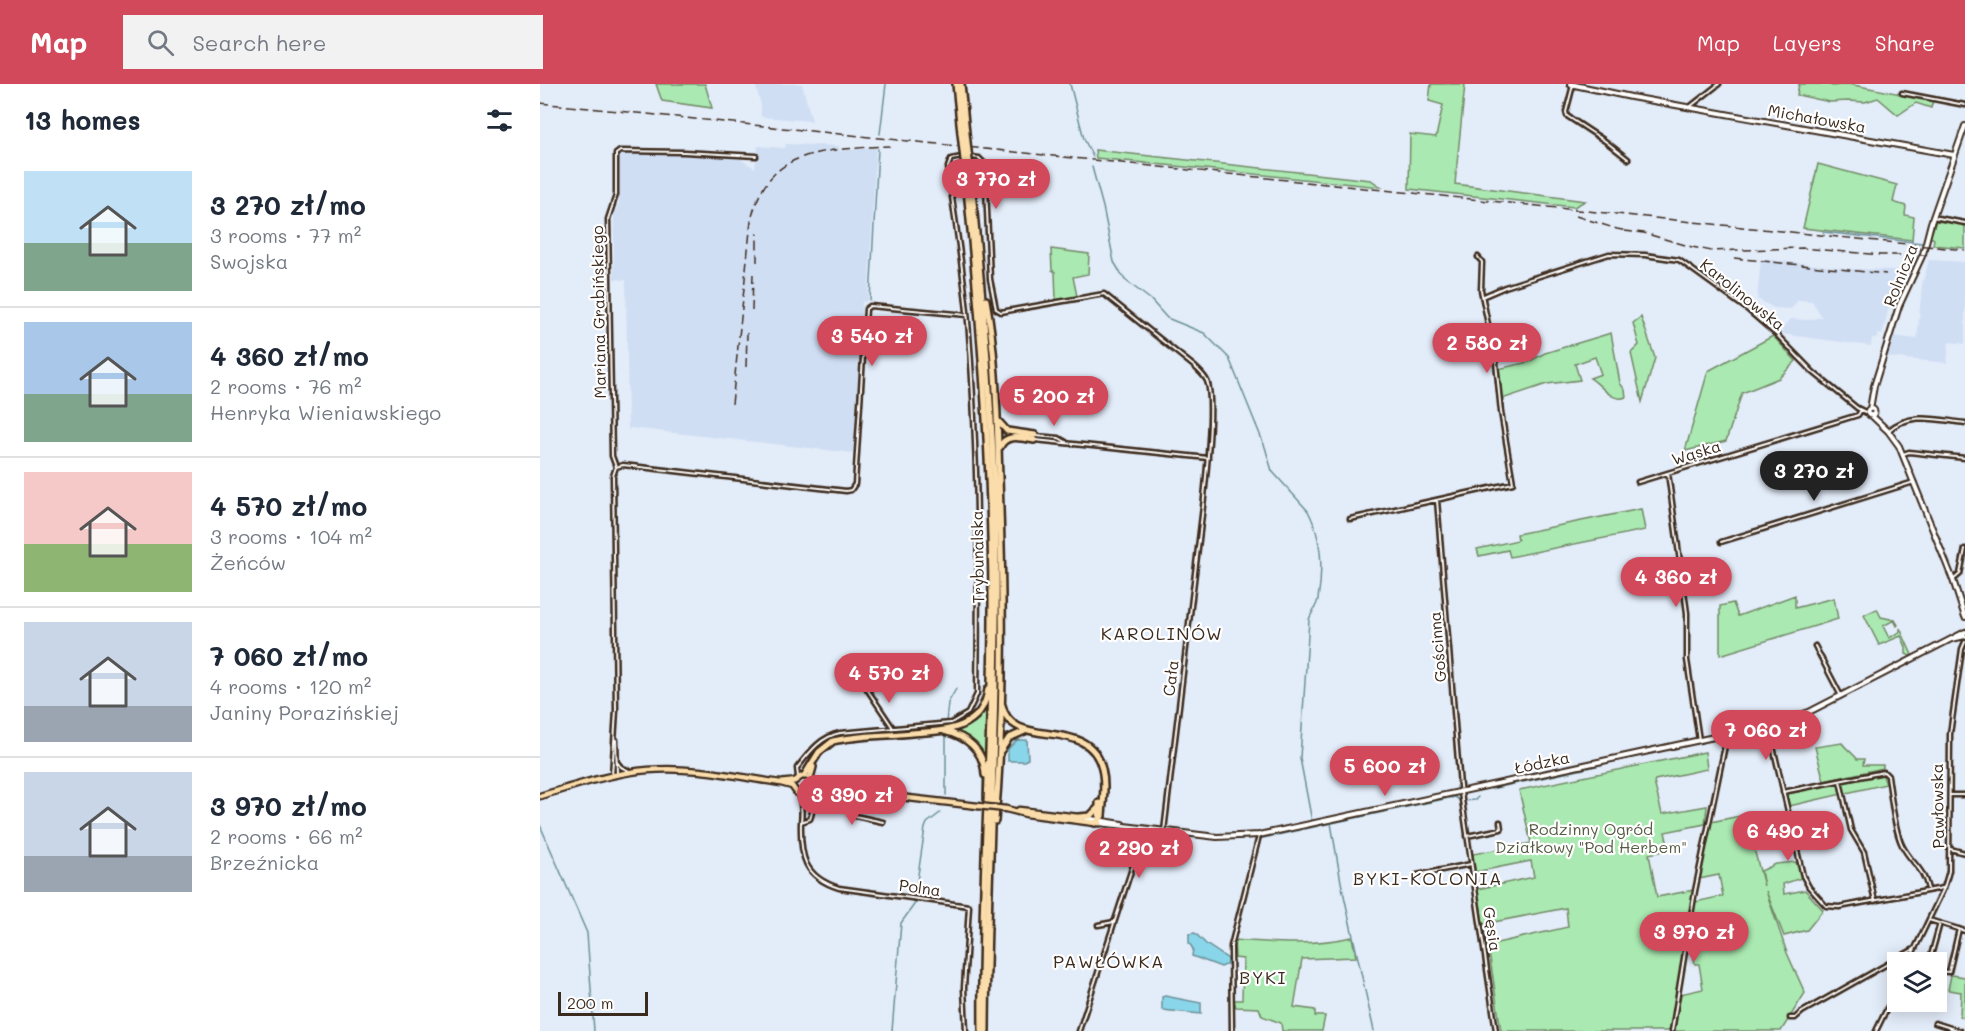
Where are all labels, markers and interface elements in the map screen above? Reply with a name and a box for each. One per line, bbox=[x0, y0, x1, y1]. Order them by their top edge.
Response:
search box bbox=[123, 15, 543, 69]
text: Map bbox=[30, 24, 87, 60]
icon: search bbox=[144, 26, 177, 59]
text: Search here bbox=[192, 28, 326, 57]
text: Map bbox=[1697, 29, 1740, 56]
text: Layers bbox=[1773, 29, 1842, 56]
text: Share bbox=[1875, 29, 1935, 56]
street label: Michałowska bbox=[1766, 99, 1868, 137]
text: 13 homes bbox=[24, 103, 141, 137]
icon: filters bbox=[483, 104, 516, 137]
pin: 3 770 zł bbox=[934, 159, 1058, 210]
text: 3 770 zł bbox=[956, 165, 1036, 191]
text: 3 270 zł/mo bbox=[210, 188, 366, 222]
icon: home bbox=[72, 195, 144, 267]
text: 3 rooms · 77 m² bbox=[210, 222, 361, 248]
street label: Mariana Grabińskiego bbox=[586, 225, 610, 399]
street label: Rolnicza bbox=[1878, 241, 1922, 309]
text: Swojska bbox=[210, 248, 288, 274]
street label: Karolinowska bbox=[1696, 253, 1790, 335]
pin: 3 540 zł bbox=[810, 316, 934, 367]
text: 3 540 zł bbox=[831, 322, 913, 348]
pin: 2 580 zł bbox=[1425, 323, 1549, 374]
text: 2 580 zł bbox=[1447, 329, 1528, 355]
text: 4 360 zł/mo bbox=[210, 339, 369, 373]
icon: home bbox=[72, 346, 144, 418]
text: 2 rooms · 76 m² bbox=[210, 373, 362, 399]
pin: 5 200 zł bbox=[992, 376, 1116, 427]
text: 5 200 zł bbox=[1013, 382, 1095, 408]
text: Henryka Wieniawskiego bbox=[210, 399, 441, 425]
street label: Wąska bbox=[1669, 435, 1723, 469]
pin: 3 270 zł bbox=[1752, 451, 1876, 502]
text: 3 270 zł bbox=[1774, 457, 1854, 483]
text: 4 570 zł/mo bbox=[210, 489, 367, 523]
icon: home bbox=[72, 496, 144, 568]
street label: Trybunalska bbox=[966, 510, 988, 604]
text: 3 rooms · 104 m² bbox=[210, 523, 372, 549]
text: Żeńców bbox=[210, 549, 286, 575]
pin: 4 360 zł bbox=[1614, 557, 1738, 608]
text: 4 360 zł bbox=[1635, 563, 1717, 589]
street label: Gościnna bbox=[1423, 611, 1451, 683]
district label: KAROLINÓW bbox=[1101, 621, 1223, 645]
text: 7 060 zł/mo bbox=[210, 639, 368, 673]
icon: home bbox=[72, 646, 144, 718]
pin: 4 570 zł bbox=[827, 653, 951, 704]
text: 4 570 zł bbox=[848, 659, 930, 685]
street label: Cała bbox=[1157, 659, 1183, 697]
text: 4 rooms · 120 m² bbox=[210, 673, 371, 699]
text: Janiny Porazińskiej bbox=[210, 699, 399, 725]
pin: 7 060 zł bbox=[1704, 710, 1828, 761]
text: 7 060 zł bbox=[1725, 716, 1807, 742]
pin: 5 600 zł bbox=[1323, 746, 1447, 797]
street label: Łódzka bbox=[1513, 746, 1571, 778]
text: 5 600 zł bbox=[1344, 752, 1426, 778]
street label: Pawłowska bbox=[1926, 763, 1948, 849]
pin: 3 390 zł bbox=[790, 775, 914, 826]
text: 3 390 zł bbox=[811, 781, 893, 807]
text: 3 970 zł/mo bbox=[210, 789, 367, 823]
icon: home bbox=[72, 796, 144, 868]
pin: 6 490 zł bbox=[1726, 811, 1850, 862]
text: 6 490 zł bbox=[1747, 817, 1829, 843]
park label: Rodzinny Ogród Działkowy "Pod Herbem" bbox=[1495, 818, 1687, 857]
text: 2 rooms · 66 m² bbox=[210, 823, 363, 849]
pin: 2 290 zł bbox=[1077, 828, 1201, 879]
text: 2 290 zł bbox=[1099, 834, 1179, 860]
text: Brzeźnicka bbox=[210, 849, 319, 875]
district label: BYKI-KOLONIA bbox=[1353, 866, 1503, 890]
street label: Polna bbox=[898, 874, 942, 900]
street label: Gęsia bbox=[1479, 905, 1507, 953]
pin: 3 970 zł bbox=[1632, 912, 1756, 963]
text: 3 970 zł bbox=[1654, 918, 1734, 944]
district label: PAWŁÓWKA bbox=[1053, 949, 1165, 973]
map controls bbox=[1887, 952, 1947, 1012]
button: layers bbox=[1887, 952, 1947, 1012]
district label: BYKI bbox=[1239, 965, 1287, 989]
scale bar bbox=[558, 989, 648, 1016]
text: 200 m bbox=[567, 992, 614, 1013]

